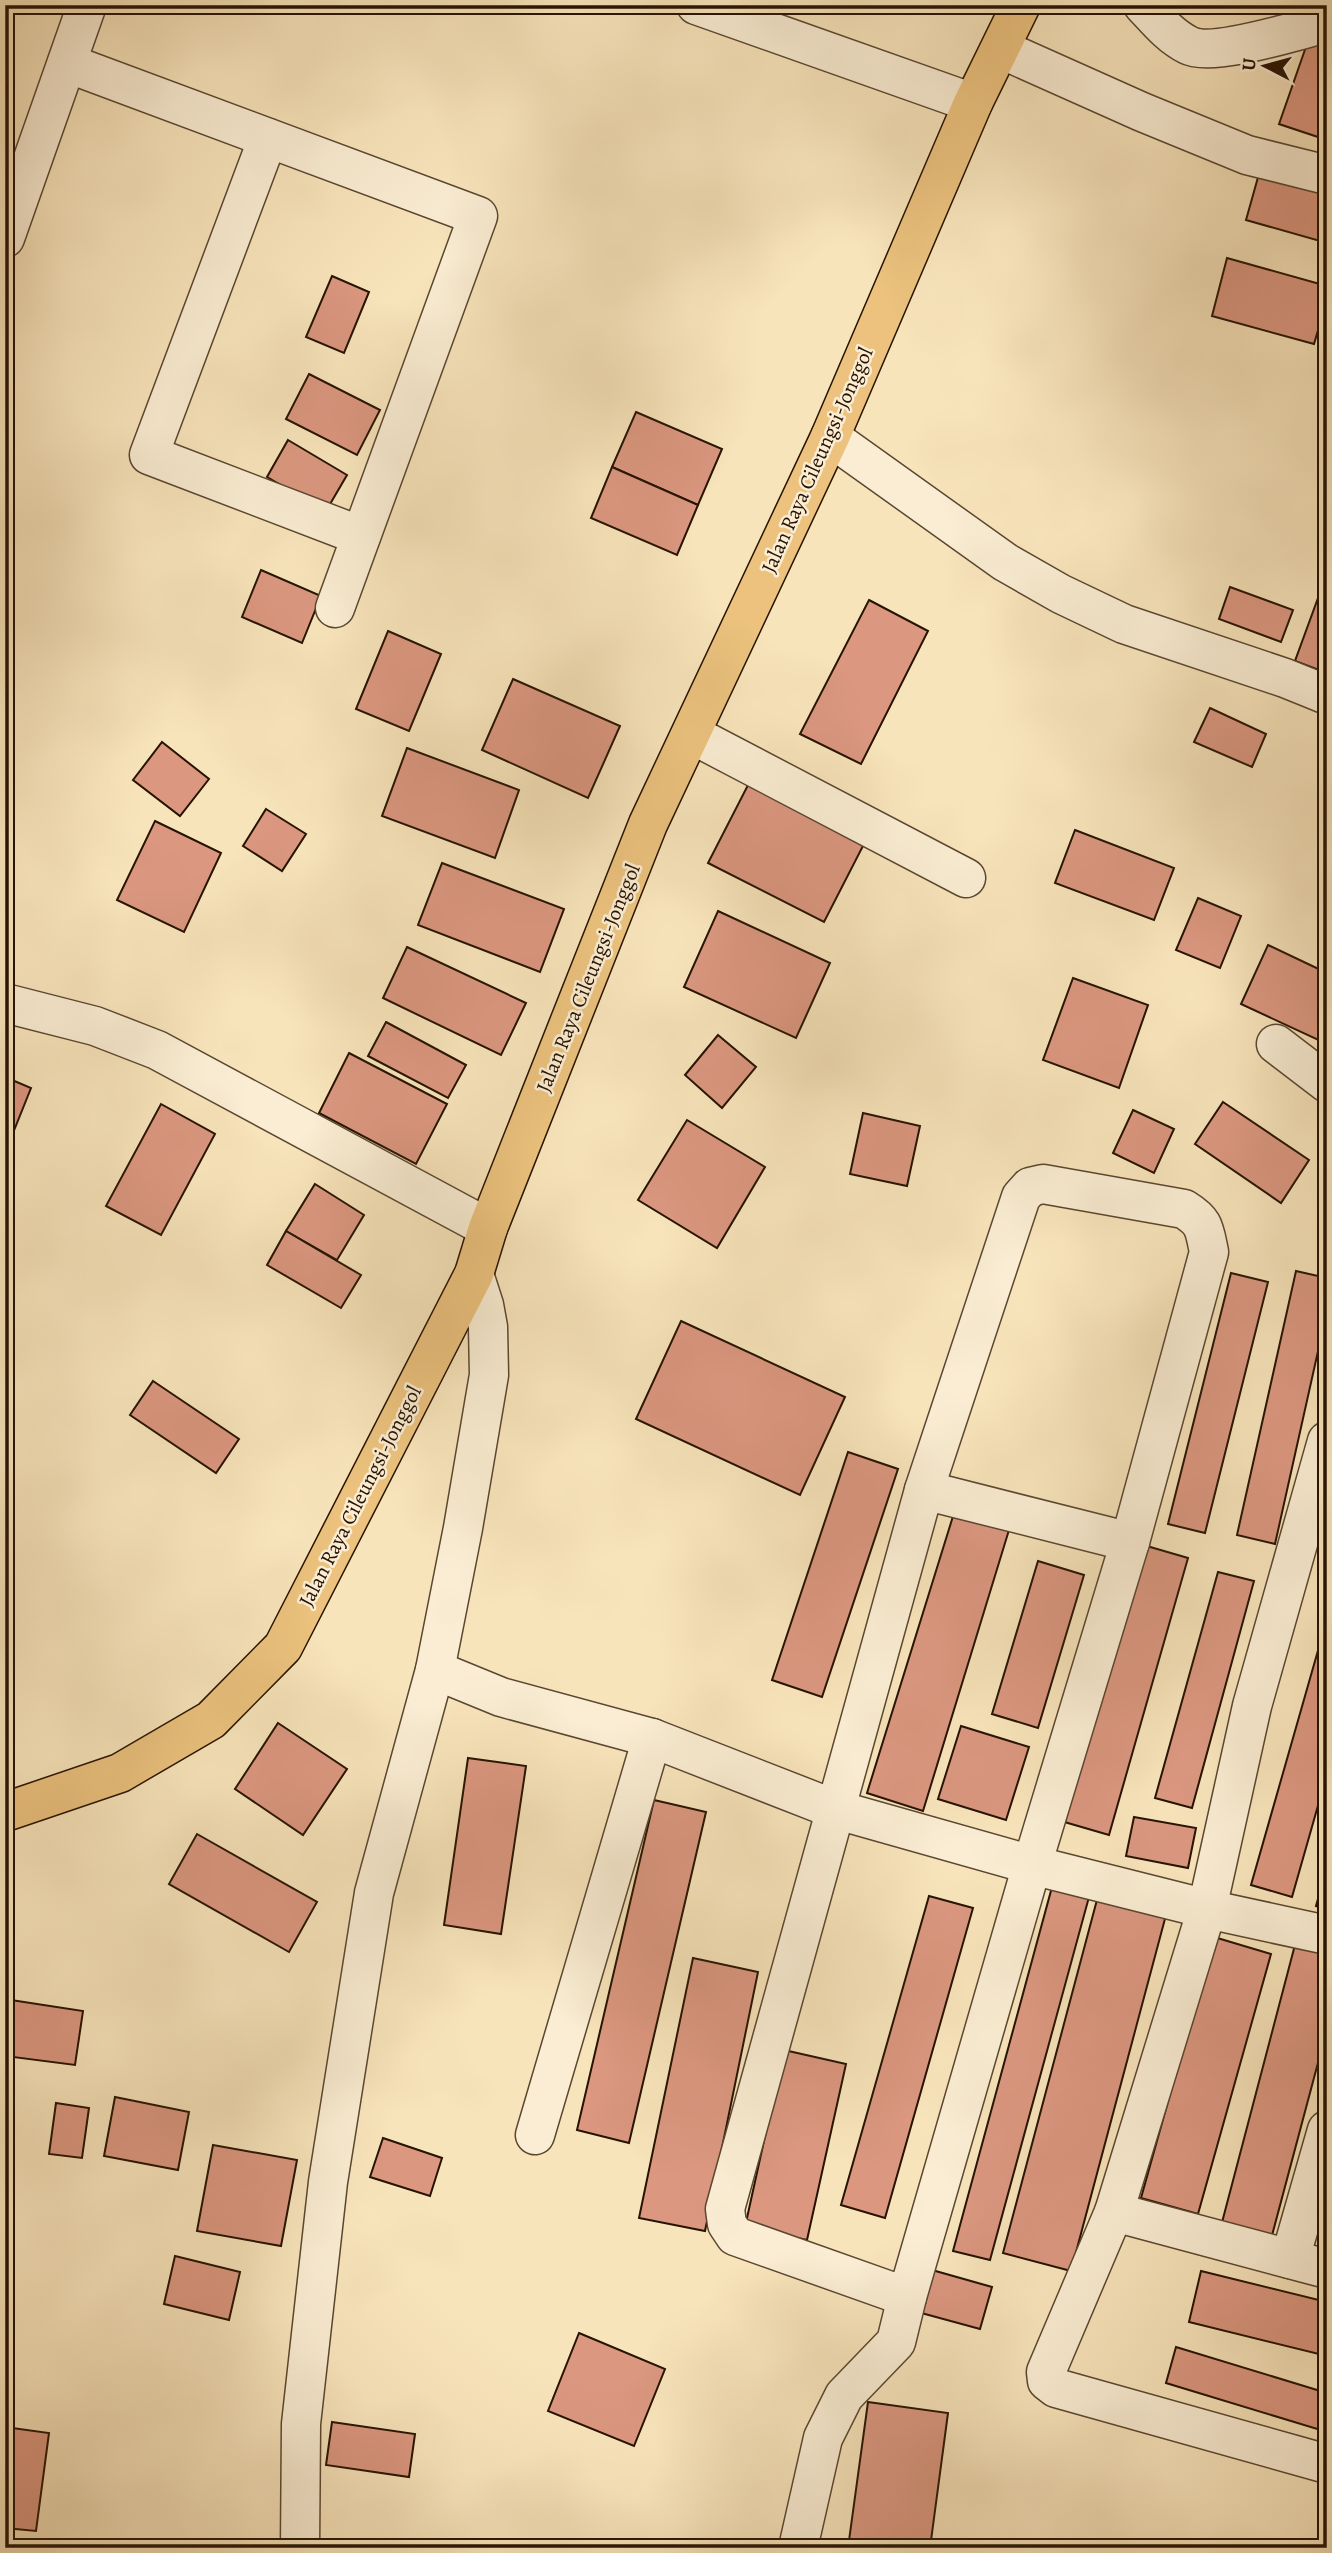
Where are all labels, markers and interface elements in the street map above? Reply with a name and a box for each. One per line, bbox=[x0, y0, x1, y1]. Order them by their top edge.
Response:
north arrow bbox=[1230, 32, 1300, 102]
text: U bbox=[1236, 56, 1263, 72]
street label: Jalan Raya Cileungsi-Jonggol bbox=[755, 343, 879, 577]
street label: Jalan Raya Cileungsi-Jonggol bbox=[529, 860, 647, 1096]
street label: Jalan Raya Cileungsi-Jonggol bbox=[292, 1381, 428, 1611]

